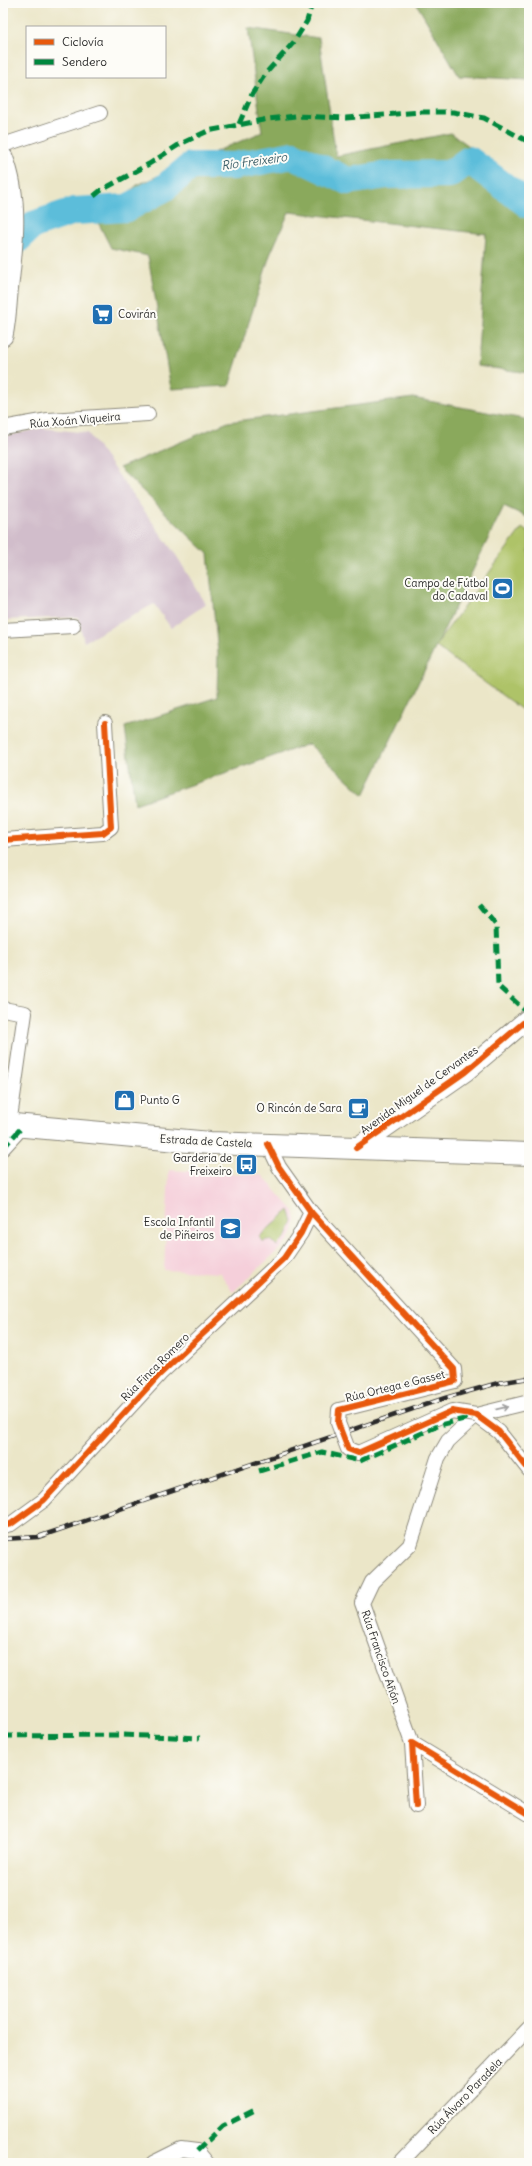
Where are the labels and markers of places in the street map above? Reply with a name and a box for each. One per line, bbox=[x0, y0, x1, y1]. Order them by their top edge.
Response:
supermarket icon: Covirán bbox=[89, 301, 115, 327]
place label: Covirán bbox=[118, 307, 156, 321]
place label: Campo de Fútbol do Cadaval bbox=[404, 576, 488, 603]
sports icon: Campo de Fútbol do Cadaval bbox=[490, 576, 516, 602]
shop icon: Punto G bbox=[111, 1087, 137, 1113]
place label: Punto G bbox=[140, 1093, 180, 1107]
cafe icon: O Rincón de Sara bbox=[345, 1095, 371, 1121]
place label: O Rincón de Sara bbox=[256, 1101, 342, 1115]
place label: Gardería de Freixeiro bbox=[173, 1151, 232, 1178]
bus stop icon: Gardería de Freixeiro bbox=[234, 1151, 260, 1177]
place label: Escola Infantil de Piñeiros bbox=[144, 1215, 214, 1242]
school or university icon: Escola Infantil de Piñeiros bbox=[217, 1215, 243, 1241]

